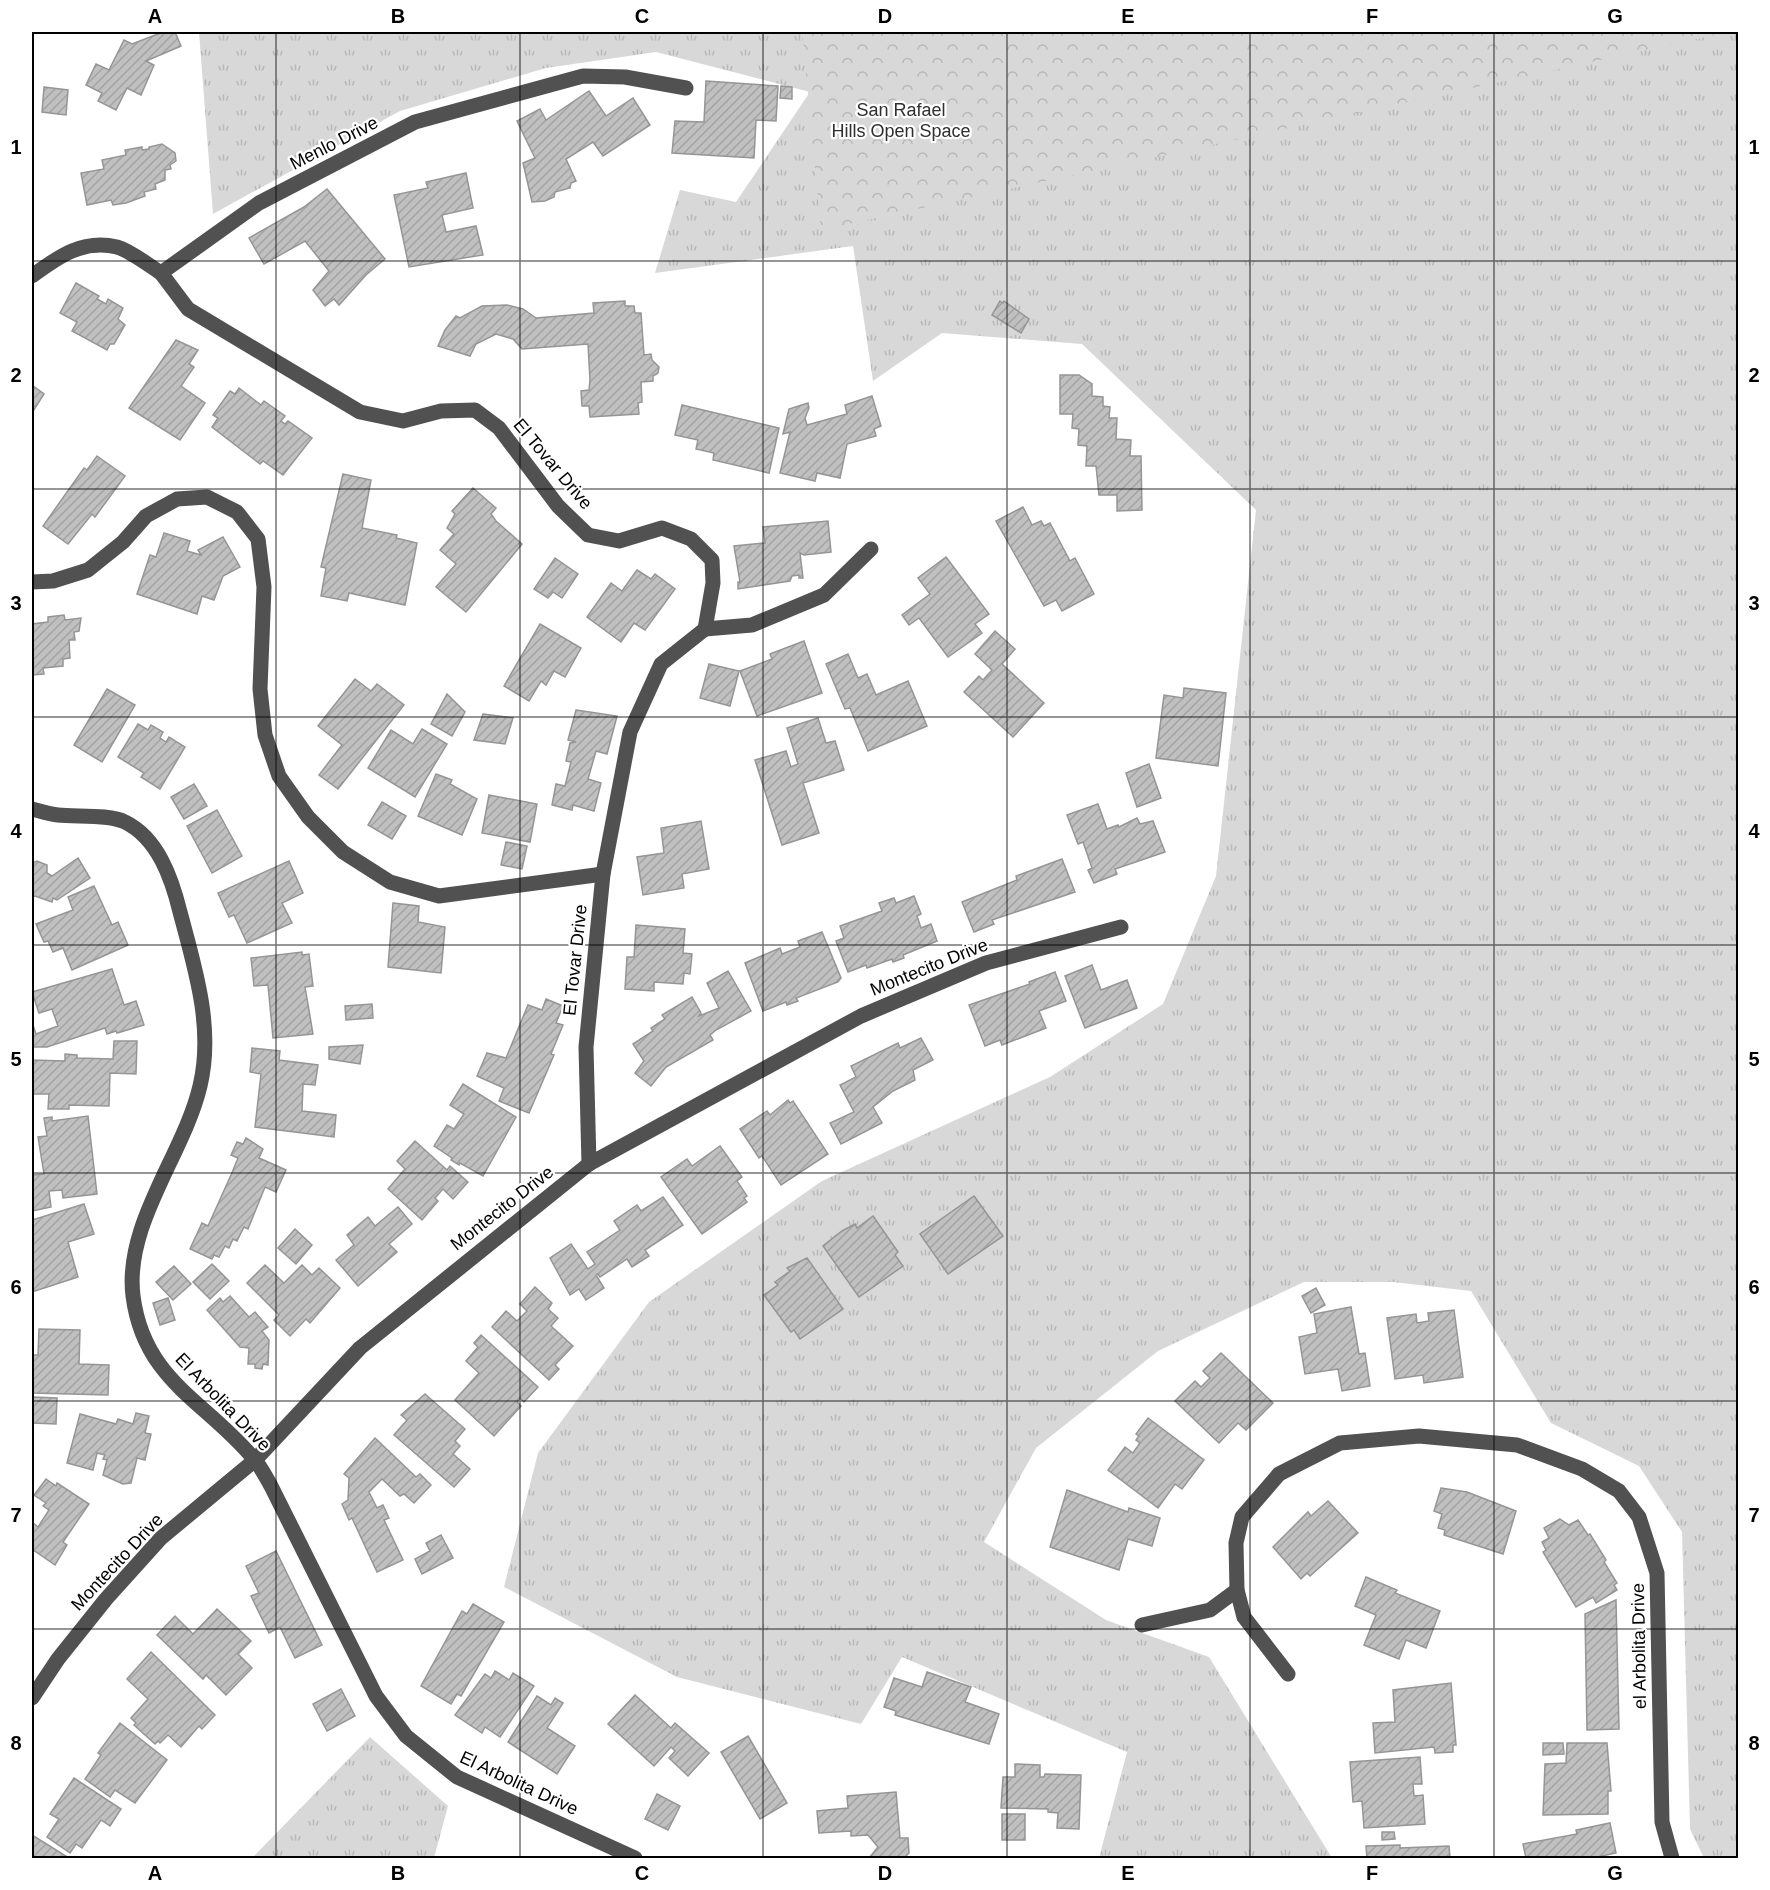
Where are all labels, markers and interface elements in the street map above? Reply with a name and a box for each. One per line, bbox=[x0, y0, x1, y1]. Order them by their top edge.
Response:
text: A bbox=[148, 5, 162, 27]
text: B bbox=[391, 5, 405, 27]
text: C bbox=[635, 5, 649, 27]
text: D bbox=[878, 5, 892, 27]
text: E bbox=[1121, 5, 1135, 27]
text: F bbox=[1366, 5, 1378, 27]
text: G bbox=[1607, 5, 1623, 27]
park label: San Rafael Hills Open Space bbox=[831, 100, 971, 141]
street label: Menlo Drive bbox=[287, 112, 381, 174]
text: 1 bbox=[10, 136, 22, 158]
text: 1 bbox=[1748, 136, 1760, 158]
text: 2 bbox=[10, 364, 22, 386]
text: 2 bbox=[1748, 364, 1760, 386]
street label: El Tovar Drive bbox=[509, 415, 597, 513]
text: 3 bbox=[10, 592, 22, 614]
text: 3 bbox=[1748, 592, 1760, 614]
text: 4 bbox=[10, 820, 22, 842]
text: 4 bbox=[1748, 820, 1760, 842]
street label: El Tovar Drive bbox=[559, 903, 591, 1017]
street label: Montecito Drive bbox=[867, 934, 991, 1000]
text: 5 bbox=[10, 1048, 22, 1070]
text: 5 bbox=[1748, 1048, 1760, 1070]
street label: Montecito Drive bbox=[447, 1162, 557, 1254]
text: 6 bbox=[10, 1276, 22, 1298]
text: 6 bbox=[1748, 1276, 1760, 1298]
street label: El Arbolita Drive bbox=[171, 1349, 275, 1455]
text: 7 bbox=[10, 1504, 22, 1526]
text: 7 bbox=[1748, 1504, 1760, 1526]
street label: Montecito Drive bbox=[67, 1509, 167, 1615]
street label: el Arbolita Drive bbox=[1628, 1583, 1650, 1709]
text: 8 bbox=[10, 1732, 22, 1754]
text: 8 bbox=[1748, 1732, 1760, 1754]
street label: El Arbolita Drive bbox=[457, 1747, 581, 1819]
text: A bbox=[148, 1862, 162, 1884]
text: B bbox=[391, 1862, 405, 1884]
text: C bbox=[635, 1862, 649, 1884]
text: D bbox=[878, 1862, 892, 1884]
text: E bbox=[1121, 1862, 1135, 1884]
text: F bbox=[1366, 1862, 1378, 1884]
text: G bbox=[1607, 1862, 1623, 1884]

